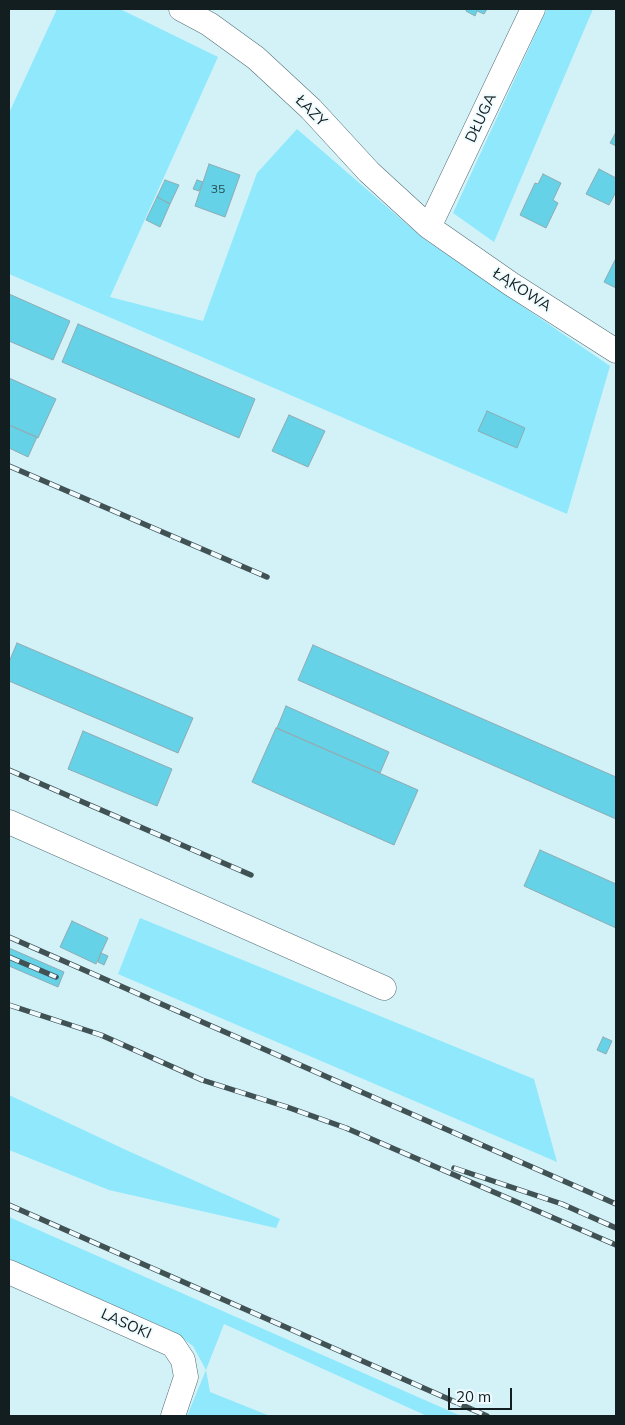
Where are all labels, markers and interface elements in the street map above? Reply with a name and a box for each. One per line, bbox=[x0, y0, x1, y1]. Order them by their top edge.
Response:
street label: DŁUGA bbox=[462, 91, 500, 145]
street label: ŁAZY bbox=[292, 92, 330, 130]
house number: 35 bbox=[211, 182, 225, 196]
street label: ŁĄKOWA bbox=[489, 264, 555, 316]
street label: LASOKI bbox=[98, 1305, 154, 1343]
scale bar bbox=[450, 1378, 514, 1410]
text: 20 m bbox=[456, 1387, 491, 1406]

